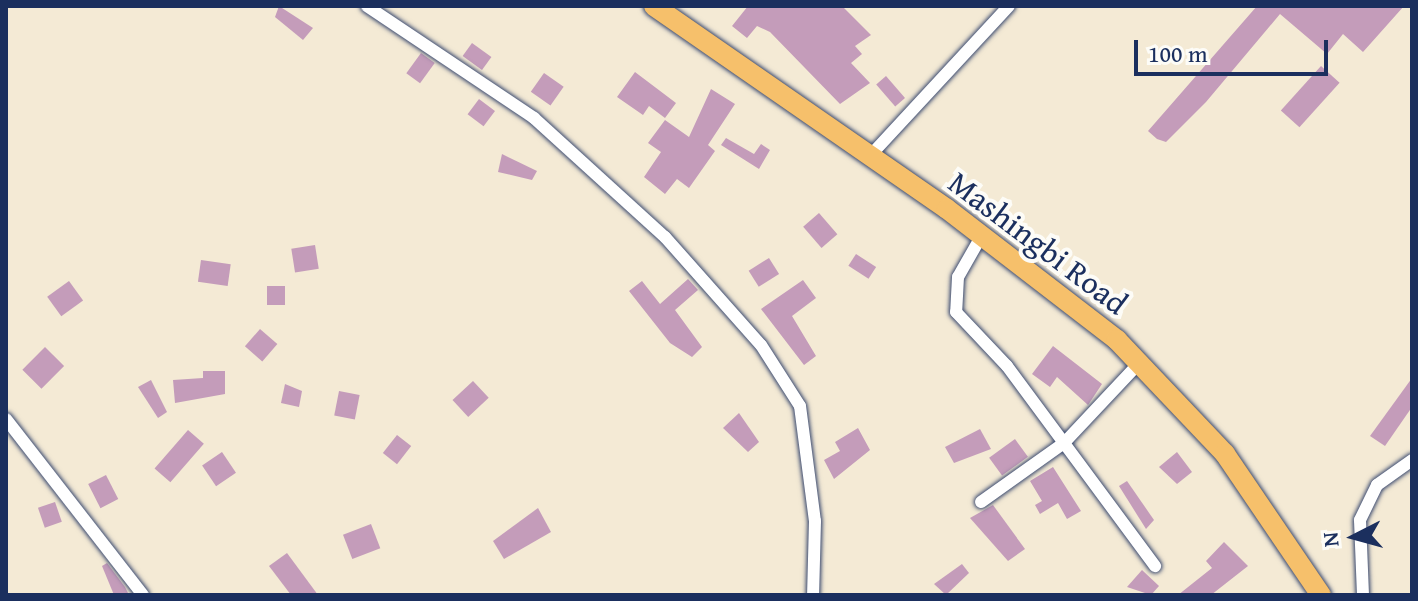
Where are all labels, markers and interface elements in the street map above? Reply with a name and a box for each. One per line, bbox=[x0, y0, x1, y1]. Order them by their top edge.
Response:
scale bar bbox=[1138, 24, 1332, 74]
text: 100 m bbox=[1148, 36, 1208, 71]
street label: Mashingbi Road bbox=[941, 163, 1135, 323]
north arrow bbox=[1314, 497, 1394, 577]
text: N bbox=[1313, 531, 1347, 549]

